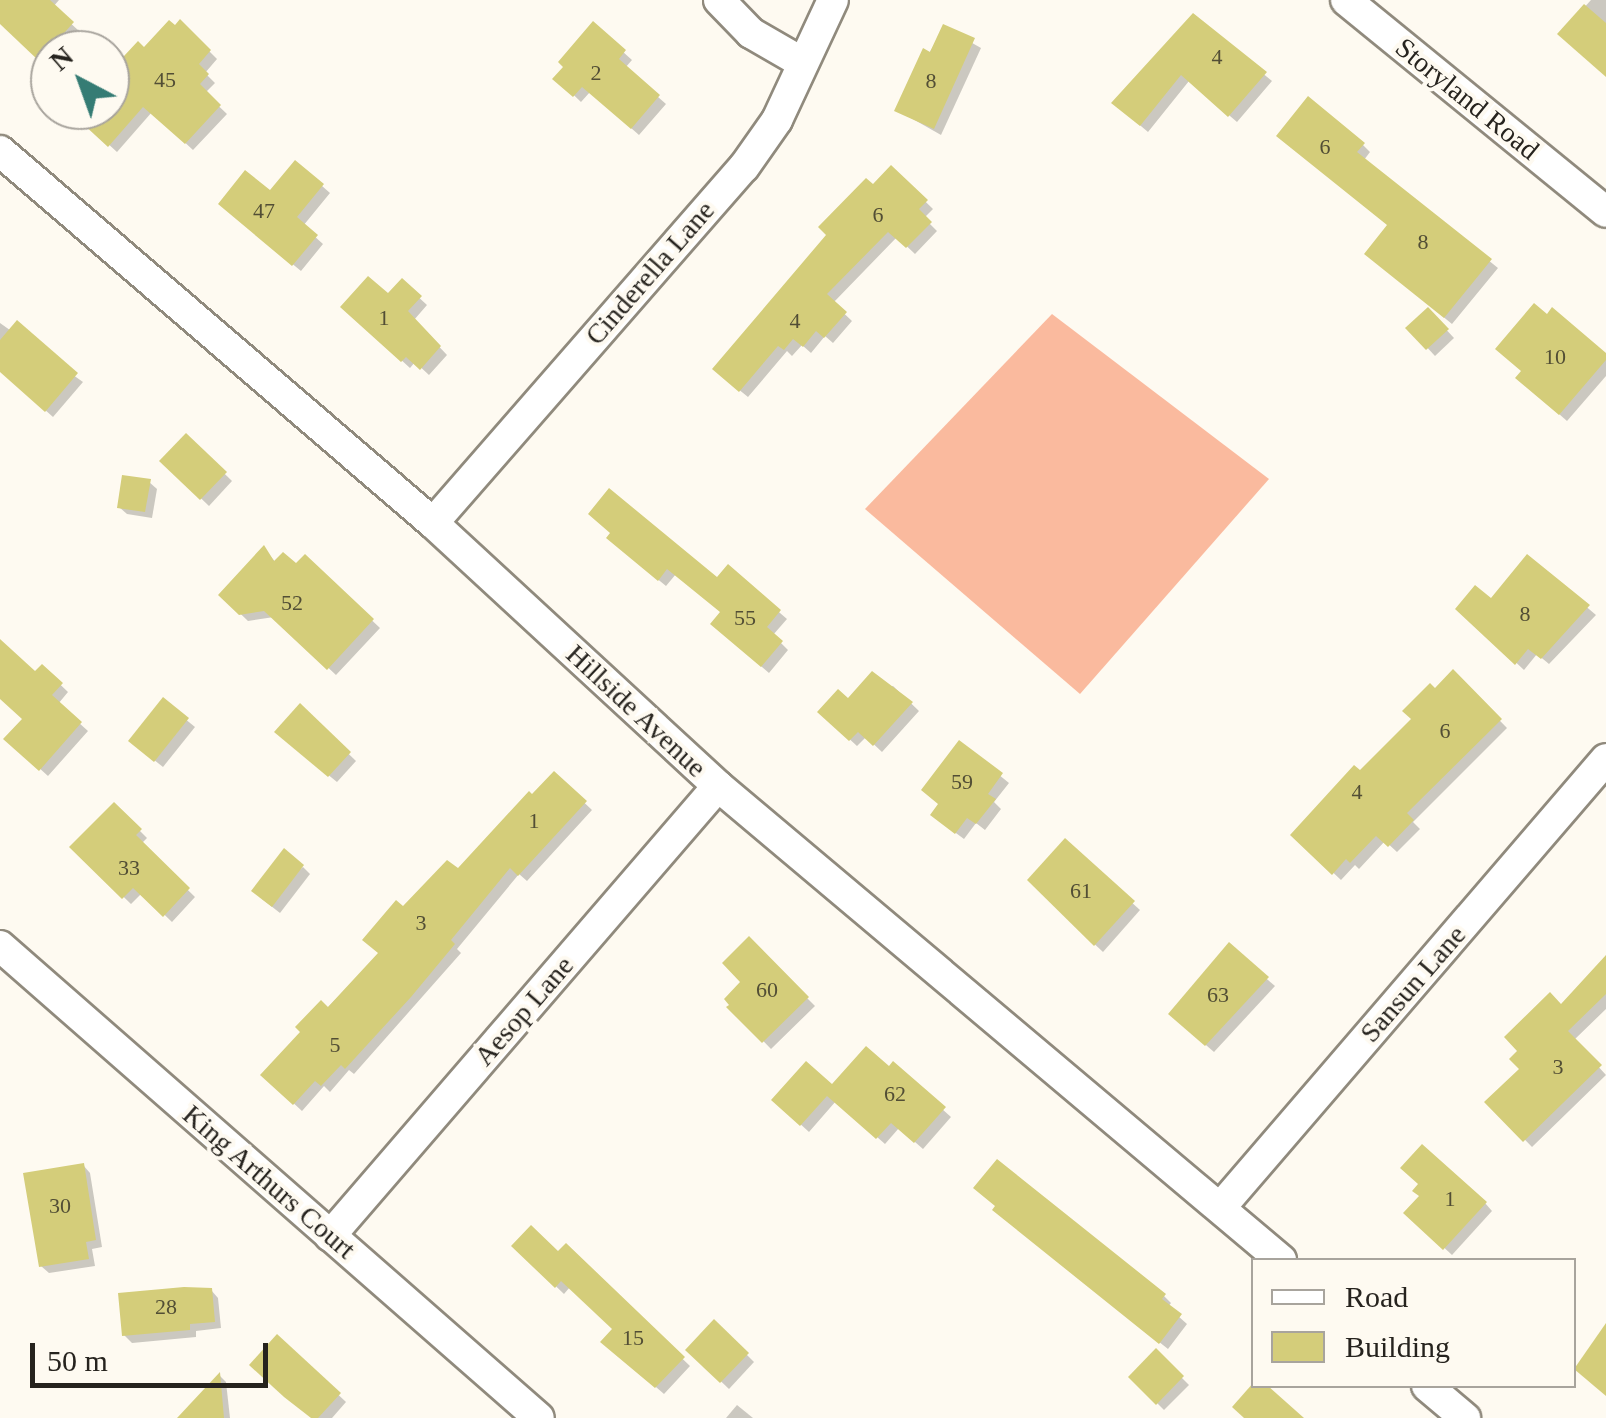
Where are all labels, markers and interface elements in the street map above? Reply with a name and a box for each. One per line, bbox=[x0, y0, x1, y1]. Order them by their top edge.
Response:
north arrow bbox=[30, 30, 130, 130]
street label: Storyland Road bbox=[1388, 31, 1546, 167]
text: N bbox=[43, 40, 79, 77]
house number: 4 bbox=[1212, 44, 1222, 70]
house number: 2 bbox=[590, 60, 602, 86]
house number: 45 bbox=[154, 67, 176, 93]
house number: 8 bbox=[926, 68, 936, 94]
house number: 6 bbox=[1320, 134, 1330, 160]
street label: Cinderella Lane bbox=[578, 194, 722, 352]
house number: 47 bbox=[253, 198, 275, 224]
house number: 6 bbox=[872, 202, 884, 228]
house number: 8 bbox=[1418, 229, 1429, 255]
house number: 1 bbox=[378, 305, 389, 331]
house number: 4 bbox=[790, 308, 800, 334]
house number: 10 bbox=[1544, 344, 1566, 370]
house number: 52 bbox=[281, 590, 303, 616]
house number: 8 bbox=[1520, 601, 1530, 627]
house number: 55 bbox=[734, 605, 756, 631]
street label: Hillside Avenue bbox=[558, 637, 714, 785]
house number: 6 bbox=[1440, 718, 1450, 744]
house number: 59 bbox=[951, 769, 973, 795]
house number: 4 bbox=[1351, 779, 1362, 805]
house number: 1 bbox=[528, 808, 540, 834]
house number: 33 bbox=[118, 855, 140, 881]
house number: 61 bbox=[1070, 878, 1092, 904]
house number: 3 bbox=[416, 910, 426, 936]
street label: Sansun Lane bbox=[1353, 919, 1473, 1049]
street label: Aesop Lane bbox=[467, 949, 581, 1073]
house number: 60 bbox=[756, 977, 778, 1003]
house number: 63 bbox=[1207, 982, 1229, 1008]
house number: 5 bbox=[330, 1032, 340, 1058]
house number: 3 bbox=[1552, 1054, 1564, 1080]
house number: 62 bbox=[884, 1081, 906, 1107]
street label: King Arthurs Court bbox=[175, 1097, 363, 1267]
house number: 1 bbox=[1444, 1186, 1456, 1212]
house number: 30 bbox=[49, 1193, 71, 1219]
legend bbox=[1251, 1258, 1576, 1388]
text: Road bbox=[1345, 1280, 1408, 1313]
house number: 28 bbox=[155, 1294, 177, 1320]
scale bar bbox=[35, 1323, 272, 1385]
house number: 15 bbox=[622, 1325, 644, 1351]
text: Building bbox=[1345, 1330, 1450, 1363]
text: 50 m bbox=[47, 1344, 108, 1377]

